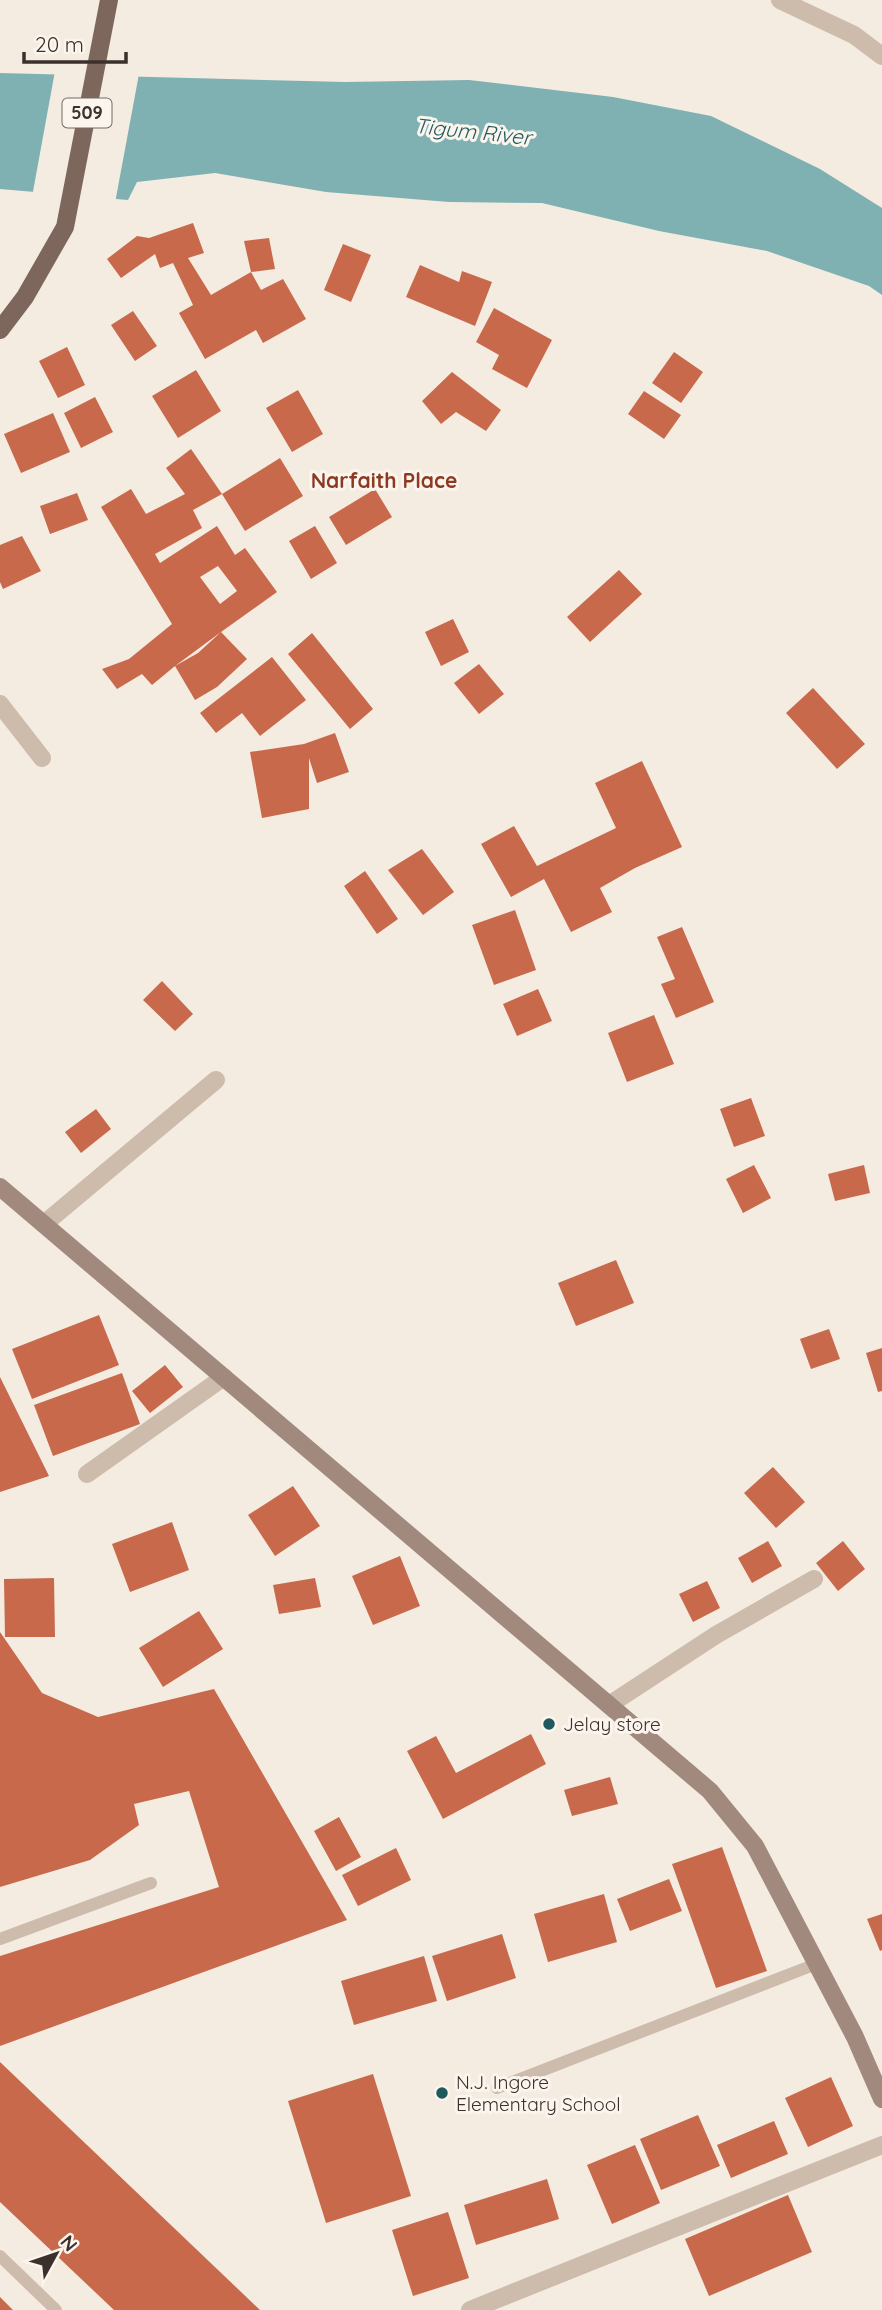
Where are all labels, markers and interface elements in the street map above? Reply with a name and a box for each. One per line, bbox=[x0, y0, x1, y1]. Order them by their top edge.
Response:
scale bar bbox=[24, 21, 126, 65]
text: 20 m bbox=[35, 31, 84, 57]
road number: 509 bbox=[62, 98, 112, 128]
water label: Tigum River bbox=[414, 112, 535, 150]
district label: Narfaith Place bbox=[311, 467, 457, 493]
place label: Jelay store bbox=[563, 1712, 661, 1736]
marker: Jelay store bbox=[541, 1716, 557, 1732]
place label: N.J. Ingore Elementary School bbox=[456, 2070, 621, 2116]
marker: N.J. Ingore Elementary School bbox=[434, 2085, 450, 2101]
north arrow bbox=[21, 2219, 91, 2289]
text: N bbox=[55, 2230, 83, 2256]

